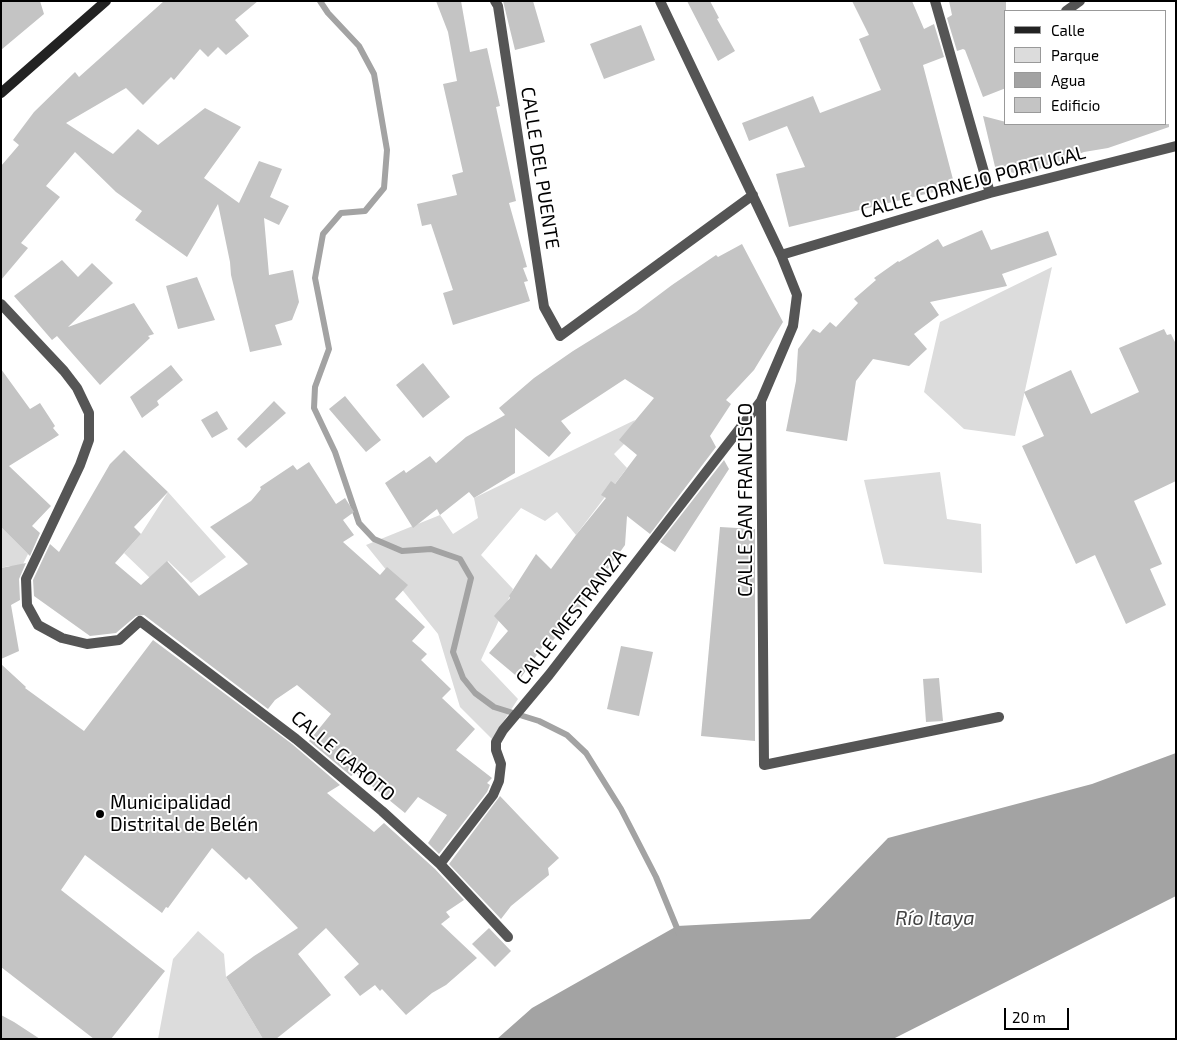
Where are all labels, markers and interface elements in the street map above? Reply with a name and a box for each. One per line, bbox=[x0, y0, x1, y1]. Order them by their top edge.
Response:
legend bbox=[1004, 10, 1167, 125]
text: Calle bbox=[1051, 21, 1085, 39]
text: Parque bbox=[1051, 46, 1099, 64]
text: Agua bbox=[1051, 71, 1086, 89]
street label: CALLE DEL PUENTE bbox=[516, 85, 564, 251]
text: Edificio bbox=[1051, 96, 1100, 114]
street label: CALLE CORNEJO PORTUGAL bbox=[858, 141, 1088, 223]
street label: CALLE SAN FRANCISCO bbox=[735, 403, 757, 597]
street label: CALLE MESTRANZA bbox=[511, 545, 631, 689]
street label: CALLE GAROTO bbox=[286, 706, 400, 806]
place label: Municipalidad Distrital de Belén bbox=[110, 792, 258, 836]
marker: Municipalidad Distrital de Belén bbox=[94, 808, 106, 820]
water label: Río Itaya bbox=[895, 906, 975, 930]
scale bar bbox=[1007, 998, 1072, 1030]
text: 20 m bbox=[1012, 1008, 1046, 1026]

